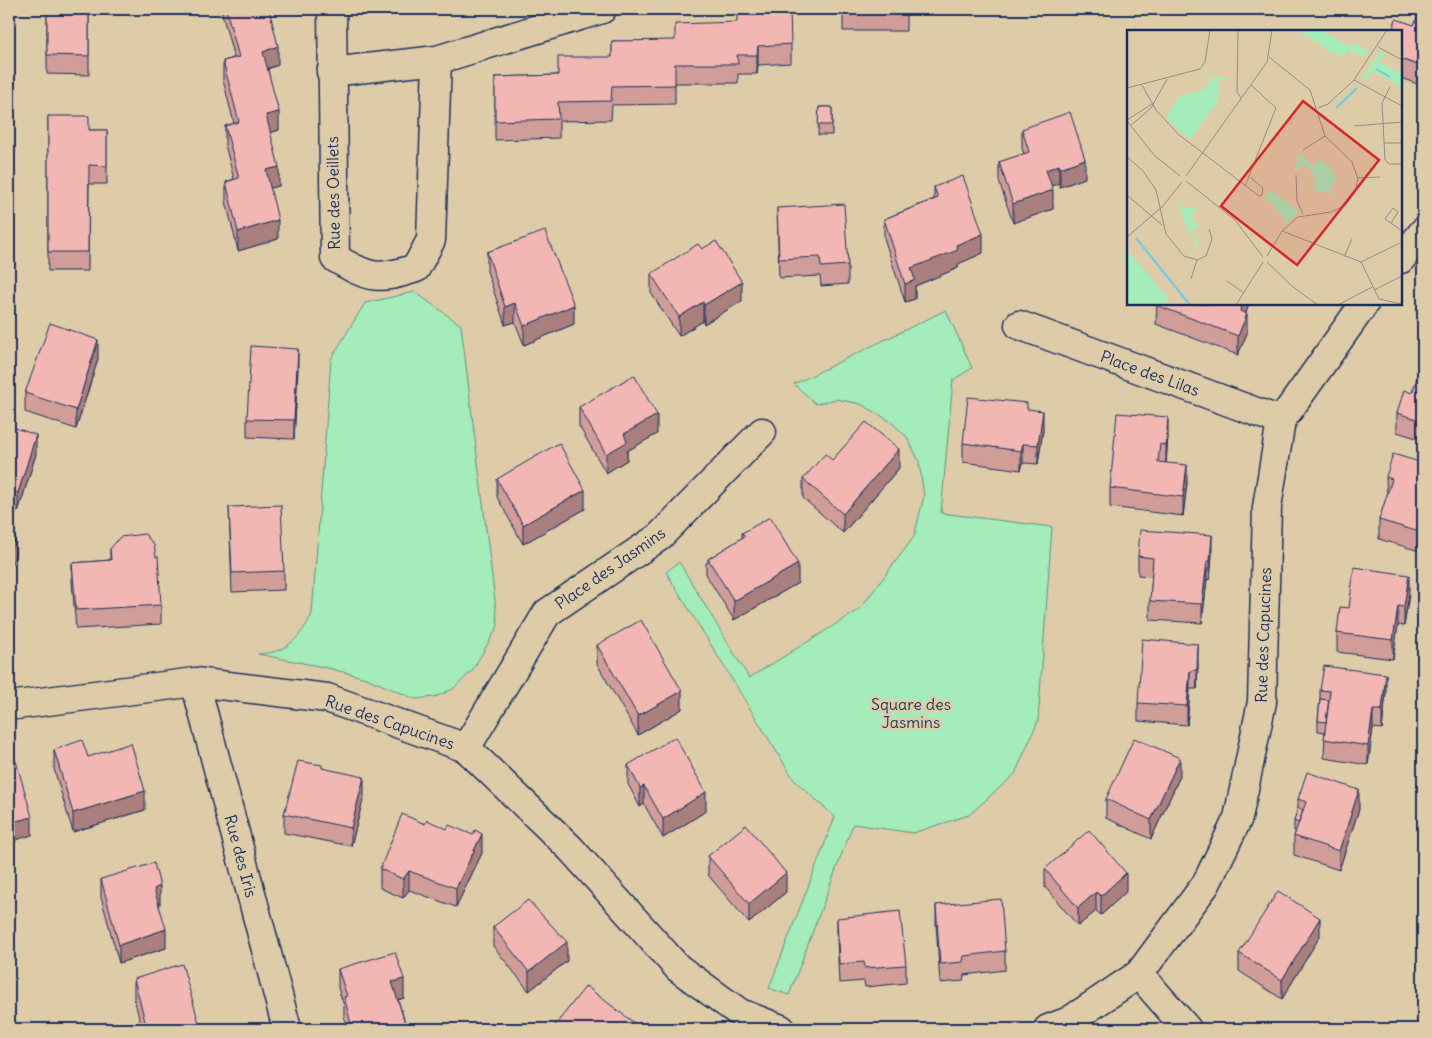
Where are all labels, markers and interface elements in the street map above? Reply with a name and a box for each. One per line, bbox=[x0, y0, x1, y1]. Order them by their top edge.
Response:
inset map bbox=[1127, 30, 1402, 305]
street label: Rue des Oeillets bbox=[322, 136, 344, 250]
street label: Place des Lilas bbox=[1098, 346, 1202, 400]
street label: Place des Jasmins bbox=[551, 522, 669, 614]
street label: Rue des Capucines bbox=[1251, 567, 1275, 703]
street label: Rue des Capucines bbox=[323, 690, 457, 754]
park label: Square des Jasmins bbox=[871, 694, 951, 732]
street label: Rue des Iris bbox=[220, 812, 262, 900]

